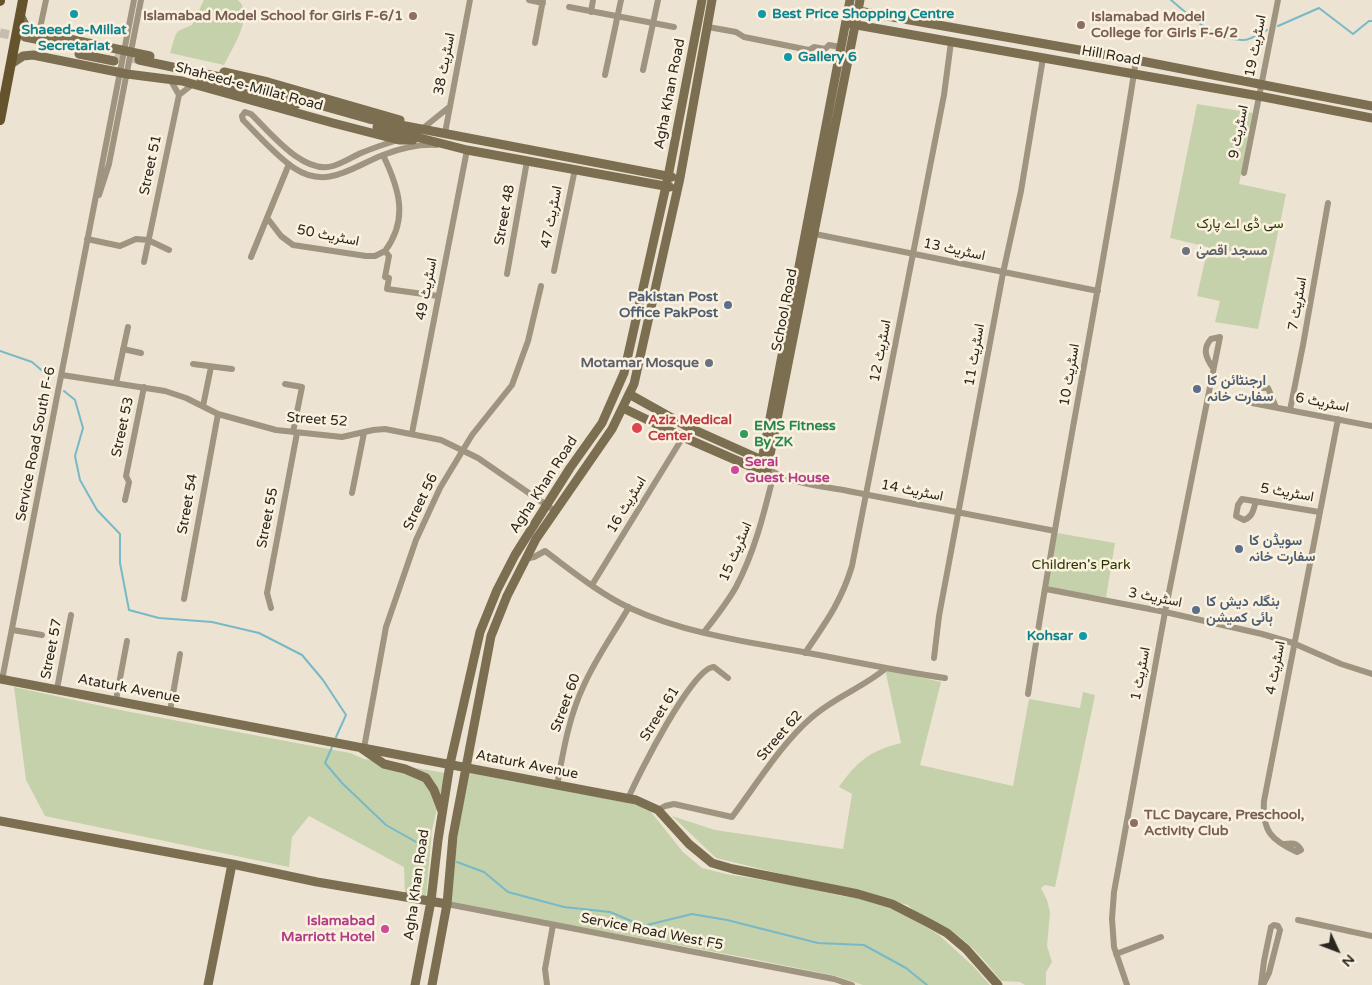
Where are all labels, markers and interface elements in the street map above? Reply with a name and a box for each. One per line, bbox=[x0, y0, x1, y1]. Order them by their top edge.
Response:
place label: Best Price Shopping Centre bbox=[772, 6, 954, 22]
marker: Shaeed-e-Millat Secretariat bbox=[68, 8, 80, 20]
place label: Islamabad Model School for Girls F-6/1 bbox=[143, 8, 403, 24]
marker: Best Price Shopping Centre bbox=[756, 8, 768, 20]
place label: Islamabad Model College for Girls F-6/2 bbox=[1091, 9, 1238, 41]
marker: Islamabad Model School for Girls F-6/1 bbox=[407, 10, 419, 22]
street label: اسٹریٹ 19 bbox=[1242, 13, 1270, 79]
marker: Islamabad Model College for Girls F-6/2 bbox=[1075, 19, 1087, 31]
place label: Shaeed-e-Millat Secretariat bbox=[22, 22, 126, 54]
street label: اسٹریٹ 38 bbox=[431, 31, 459, 97]
street label: Agha Khan Road bbox=[651, 37, 689, 151]
street label: Hill Road bbox=[1080, 43, 1142, 69]
place label: Gallery 6 bbox=[798, 49, 857, 65]
marker: Gallery 6 bbox=[782, 51, 794, 63]
street label: Shaheed-e-Millat Road bbox=[173, 59, 325, 115]
street label: اسٹریٹ 9 bbox=[1226, 104, 1252, 160]
street label: Street 51 bbox=[136, 133, 166, 197]
street label: Street 48 bbox=[491, 183, 519, 247]
street label: اسٹریٹ 47 bbox=[538, 184, 566, 250]
park label: سی ڈی اے پارک bbox=[1196, 216, 1284, 232]
street label: اسٹریٹ 50 bbox=[295, 222, 361, 250]
street label: اسٹریٹ 13 bbox=[921, 235, 987, 265]
place label: مسجد اقصیٰ bbox=[1196, 243, 1268, 259]
marker: مسجد اقصیٰ bbox=[1180, 245, 1192, 257]
street label: اسٹریٹ 49 bbox=[413, 256, 441, 322]
street label: School Road bbox=[769, 267, 801, 353]
street label: اسٹریٹ 7 bbox=[1285, 276, 1311, 332]
place label: Pakistan Post Office PakPost bbox=[619, 289, 718, 322]
marker: Pakistan Post Office PakPost bbox=[722, 299, 734, 311]
street label: اسٹریٹ 12 bbox=[867, 318, 895, 384]
street label: اسٹریٹ 11 bbox=[961, 323, 989, 387]
street label: اسٹریٹ 10 bbox=[1056, 343, 1084, 407]
place label: Motamar Mosque bbox=[580, 355, 699, 371]
marker: Motamar Mosque bbox=[703, 357, 715, 369]
street label: Service Road South F-6 bbox=[13, 365, 59, 523]
place label: ارجنٹائن کا سفارت خانہ bbox=[1207, 373, 1273, 406]
marker: ارجنٹائن کا سفارت خانہ bbox=[1191, 383, 1203, 395]
street label: اسٹریٹ 6 bbox=[1294, 390, 1350, 416]
street label: Street 53 bbox=[108, 395, 138, 459]
street label: Street 52 bbox=[286, 409, 348, 431]
place label: Aziz Medical Center bbox=[648, 412, 732, 444]
place label: EMS Fitness By ZK bbox=[754, 418, 836, 451]
marker: Aziz Medical Center bbox=[630, 421, 644, 435]
marker: EMS Fitness By ZK bbox=[738, 428, 750, 440]
street label: Agha Khan Road bbox=[506, 433, 582, 537]
place label: Serai Guest House bbox=[745, 454, 830, 487]
marker: Serai Guest House bbox=[729, 464, 741, 476]
street label: Street 56 bbox=[400, 471, 442, 533]
street label: Street 54 bbox=[174, 472, 202, 536]
street label: اسٹریٹ 16 bbox=[604, 474, 650, 536]
street label: اسٹریٹ 14 bbox=[879, 477, 945, 505]
street label: اسٹریٹ 5 bbox=[1259, 480, 1315, 506]
street label: Street 55 bbox=[254, 486, 282, 550]
street label: اسٹریٹ 15 bbox=[716, 520, 756, 584]
place label: سویڈن کا سفارت خانہ bbox=[1249, 533, 1315, 566]
marker: سویڈن کا سفارت خانہ bbox=[1233, 543, 1245, 555]
park label: Children's Park bbox=[1031, 557, 1131, 573]
street label: اسٹریٹ 3 bbox=[1127, 585, 1183, 611]
place label: بنگلہ دیش کا ہائی کمیشن bbox=[1206, 594, 1280, 626]
marker: بنگلہ دیش کا ہائی کمیشن bbox=[1190, 604, 1202, 616]
street label: Street 57 bbox=[38, 617, 66, 681]
place label: Kohsar bbox=[1027, 628, 1073, 644]
marker: Kohsar bbox=[1077, 630, 1089, 642]
street label: اسٹریٹ 4 bbox=[1263, 640, 1289, 696]
street label: اسٹریٹ 1 bbox=[1128, 646, 1154, 702]
street label: Ataturk Avenue bbox=[76, 671, 182, 707]
street label: Street 60 bbox=[548, 671, 584, 735]
street label: Street 61 bbox=[637, 684, 683, 744]
street label: Street 62 bbox=[754, 707, 806, 765]
street label: Ataturk Avenue bbox=[474, 747, 580, 783]
place label: TLC Daycare, Preschool, Activity Club bbox=[1144, 807, 1304, 840]
marker: TLC Daycare, Preschool, Activity Club bbox=[1128, 817, 1140, 829]
street label: Agha Khan Road bbox=[401, 828, 433, 942]
street label: Service Road West F5 bbox=[579, 910, 725, 954]
place label: Islamabad Marriott Hotel bbox=[281, 913, 375, 946]
marker: Islamabad Marriott Hotel bbox=[379, 923, 391, 935]
north arrow bbox=[1312, 925, 1362, 975]
text: N bbox=[1338, 951, 1358, 970]

